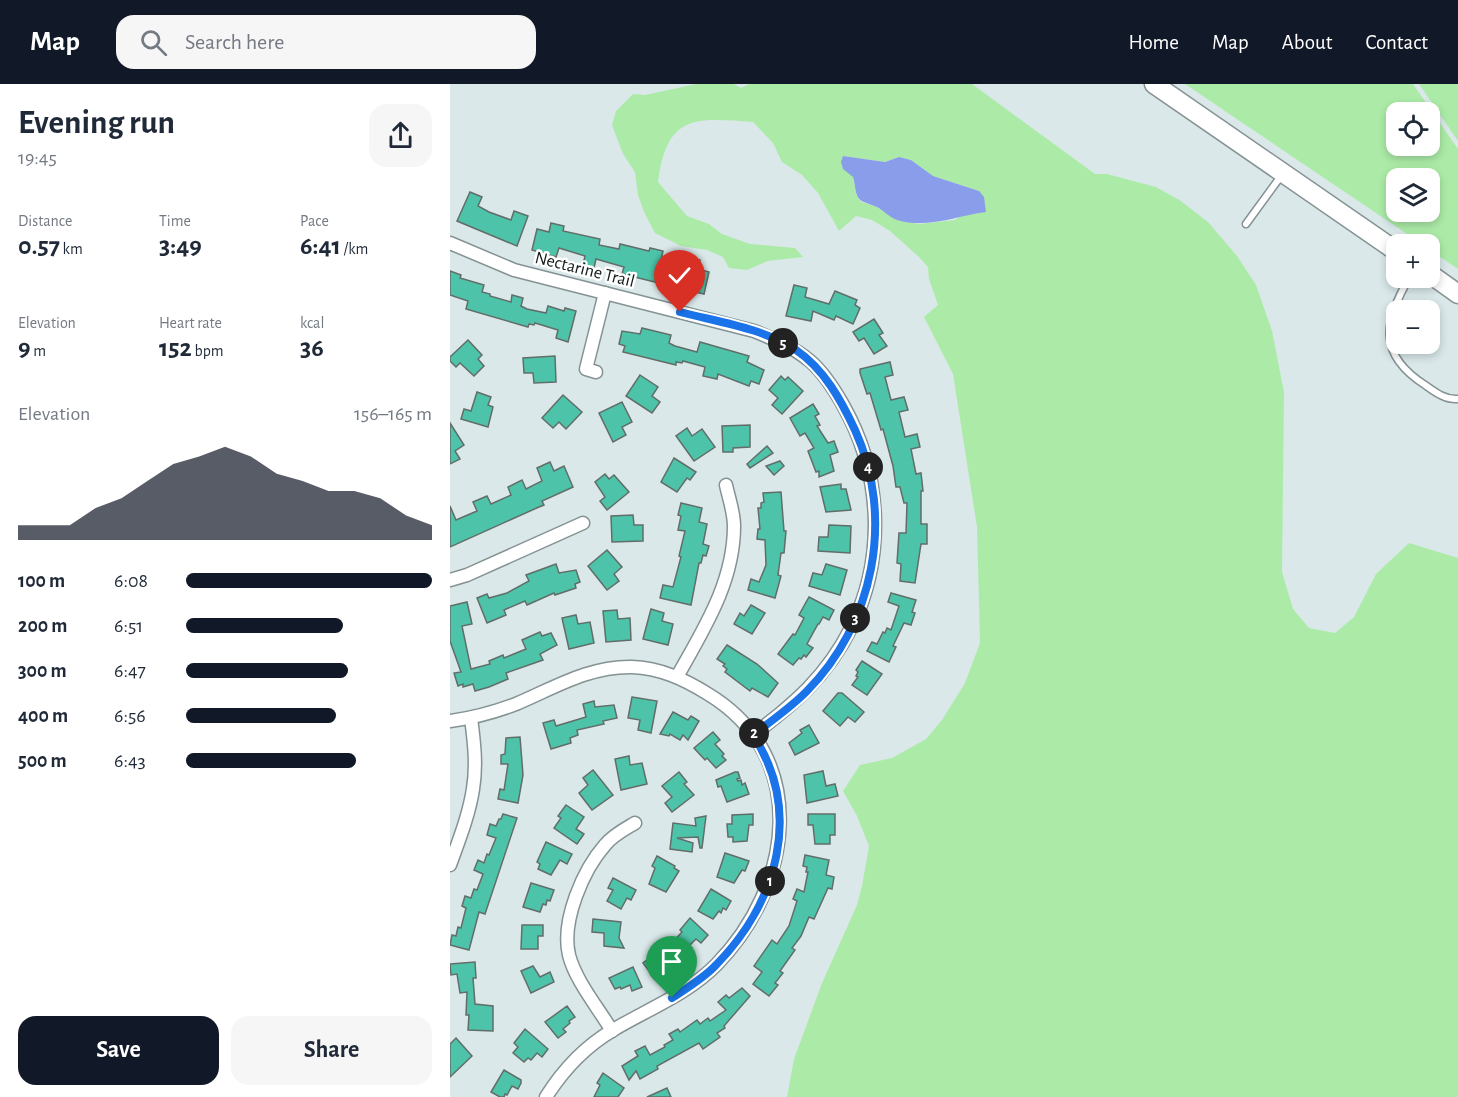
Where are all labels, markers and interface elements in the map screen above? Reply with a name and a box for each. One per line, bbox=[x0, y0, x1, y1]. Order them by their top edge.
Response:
search box bbox=[116, 15, 536, 69]
icon: search bbox=[137, 26, 170, 59]
text: Map bbox=[30, 28, 80, 56]
text: Search here bbox=[185, 31, 284, 53]
text: Home bbox=[1128, 32, 1179, 53]
text: Map bbox=[1212, 32, 1249, 53]
text: About bbox=[1282, 32, 1332, 53]
text: Contact bbox=[1365, 32, 1428, 53]
map controls bbox=[1386, 102, 1440, 354]
button: locate bbox=[1386, 102, 1440, 156]
button: share bbox=[369, 104, 432, 167]
text: Evening run bbox=[18, 107, 175, 140]
text: 19:45 bbox=[18, 148, 57, 168]
button: layers bbox=[1386, 168, 1440, 222]
text: Distance bbox=[18, 213, 72, 229]
text: Time bbox=[159, 213, 191, 229]
text: Pace bbox=[300, 213, 329, 229]
text: 0.57 bbox=[18, 233, 60, 259]
text: 3:49 bbox=[159, 233, 202, 259]
text: 6:41 bbox=[300, 233, 341, 259]
button: + bbox=[1386, 234, 1440, 288]
text: km bbox=[60, 241, 83, 257]
text: /km bbox=[341, 241, 368, 257]
street label: Nectarine Trail bbox=[533, 249, 637, 291]
pin bbox=[654, 250, 705, 312]
icon: check bbox=[663, 259, 696, 292]
button: − bbox=[1386, 300, 1440, 354]
text: Elevation bbox=[18, 315, 76, 331]
text: Heart rate bbox=[159, 315, 222, 331]
text: kcal bbox=[300, 315, 324, 331]
pin: 5 bbox=[768, 328, 798, 358]
text: 9 bbox=[18, 335, 31, 361]
text: 152 bbox=[159, 335, 192, 361]
text: 36 bbox=[300, 335, 324, 361]
text: 5 bbox=[780, 335, 786, 351]
text: m bbox=[31, 343, 46, 359]
text: bpm bbox=[192, 343, 224, 359]
text: Elevation bbox=[18, 404, 90, 424]
text: 156–165 m bbox=[354, 404, 432, 424]
pin: 4 bbox=[853, 452, 883, 482]
text: 4 bbox=[864, 459, 872, 475]
text: 100 m bbox=[18, 571, 65, 591]
text: 6:08 bbox=[114, 571, 148, 591]
pin: 3 bbox=[840, 603, 870, 633]
text: 3 bbox=[852, 610, 858, 626]
text: 200 m bbox=[18, 616, 67, 636]
text: 6:51 bbox=[114, 616, 143, 636]
text: 300 m bbox=[18, 661, 67, 681]
text: 6:47 bbox=[114, 661, 146, 681]
text: 400 m bbox=[18, 706, 68, 726]
text: 6:56 bbox=[114, 706, 146, 726]
pin: 2 bbox=[739, 718, 769, 748]
text: 2 bbox=[750, 725, 758, 741]
text: 500 m bbox=[18, 751, 67, 771]
text: 6:43 bbox=[114, 751, 146, 771]
pin: 1 bbox=[755, 866, 785, 896]
text: 1 bbox=[767, 873, 773, 889]
pin bbox=[646, 936, 697, 998]
icon: arrive bbox=[655, 945, 688, 978]
button: Save bbox=[18, 1016, 219, 1085]
button: Share bbox=[231, 1016, 432, 1085]

